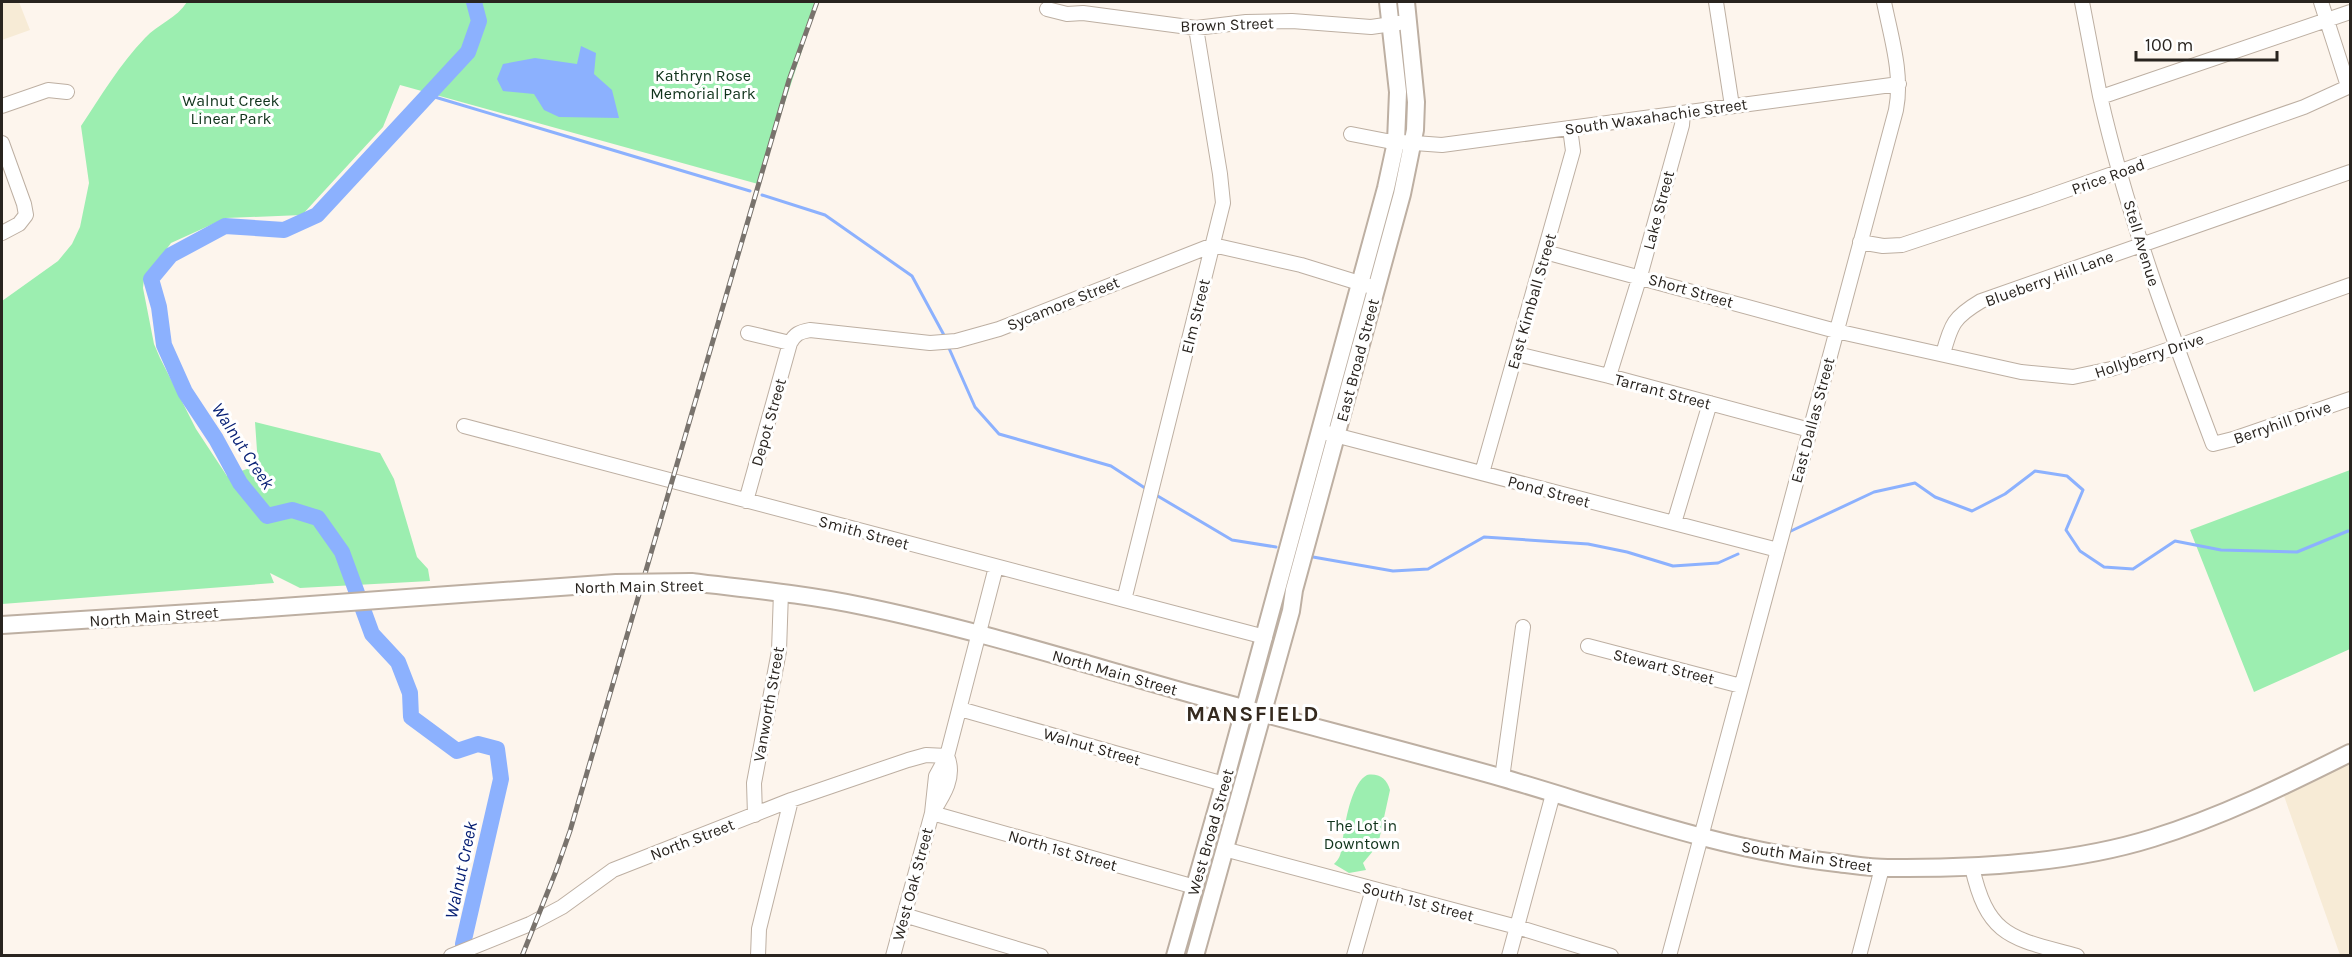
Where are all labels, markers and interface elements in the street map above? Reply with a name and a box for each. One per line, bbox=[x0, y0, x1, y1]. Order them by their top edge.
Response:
street label: Brown Street bbox=[1180, 13, 1274, 36]
scale bar bbox=[2136, 24, 2277, 62]
text: 100 m bbox=[2145, 34, 2193, 56]
park label: Kathryn Rose Memorial Park bbox=[650, 66, 756, 103]
park label: Walnut Creek Linear Park bbox=[182, 91, 280, 128]
street label: South Waxahachie Street bbox=[1564, 94, 1749, 139]
street label: Price Road bbox=[2069, 154, 2147, 198]
street label: Lake Street bbox=[1639, 168, 1678, 252]
street label: Stell Avenue bbox=[2119, 198, 2164, 289]
street label: East Kimball Street bbox=[1503, 231, 1560, 371]
street label: Blueberry Hill Lane bbox=[1982, 246, 2116, 311]
street label: Short Street bbox=[1646, 269, 1736, 312]
street label: Sycamore Street bbox=[1004, 272, 1122, 335]
street label: Elm Street bbox=[1177, 277, 1214, 355]
street label: East Broad Street bbox=[1332, 297, 1383, 424]
street label: Hollyberry Drive bbox=[2092, 329, 2206, 382]
street label: East Dallas Street bbox=[1787, 355, 1838, 485]
street label: Tarrant Street bbox=[1613, 369, 1713, 413]
street label: Depot Street bbox=[747, 376, 790, 468]
street label: Berryhill Drive bbox=[2231, 397, 2333, 448]
water label: Walnut Creek bbox=[207, 398, 280, 494]
street label: Pond Street bbox=[1506, 471, 1592, 512]
street label: Smith Street bbox=[817, 511, 911, 554]
street label: North Main Street bbox=[574, 576, 704, 597]
street label: North Main Street bbox=[89, 603, 219, 630]
street label: Vanworth Street bbox=[749, 645, 788, 763]
street label: Stewart Street bbox=[1611, 645, 1717, 688]
street label: North Main Street bbox=[1050, 646, 1180, 699]
district label: MANSFIELD bbox=[1186, 701, 1320, 727]
street label: Walnut Street bbox=[1041, 724, 1143, 769]
street label: West Broad Street bbox=[1183, 767, 1238, 898]
street label: North Street bbox=[647, 815, 737, 864]
park label: The Lot in Downtown bbox=[1324, 816, 1400, 853]
water label: Walnut Creek bbox=[440, 818, 482, 921]
street label: West Oak Street bbox=[888, 826, 937, 943]
street label: North 1st Street bbox=[1006, 826, 1119, 875]
street label: South Main Street bbox=[1740, 837, 1874, 876]
street label: South 1st Street bbox=[1360, 877, 1476, 926]

